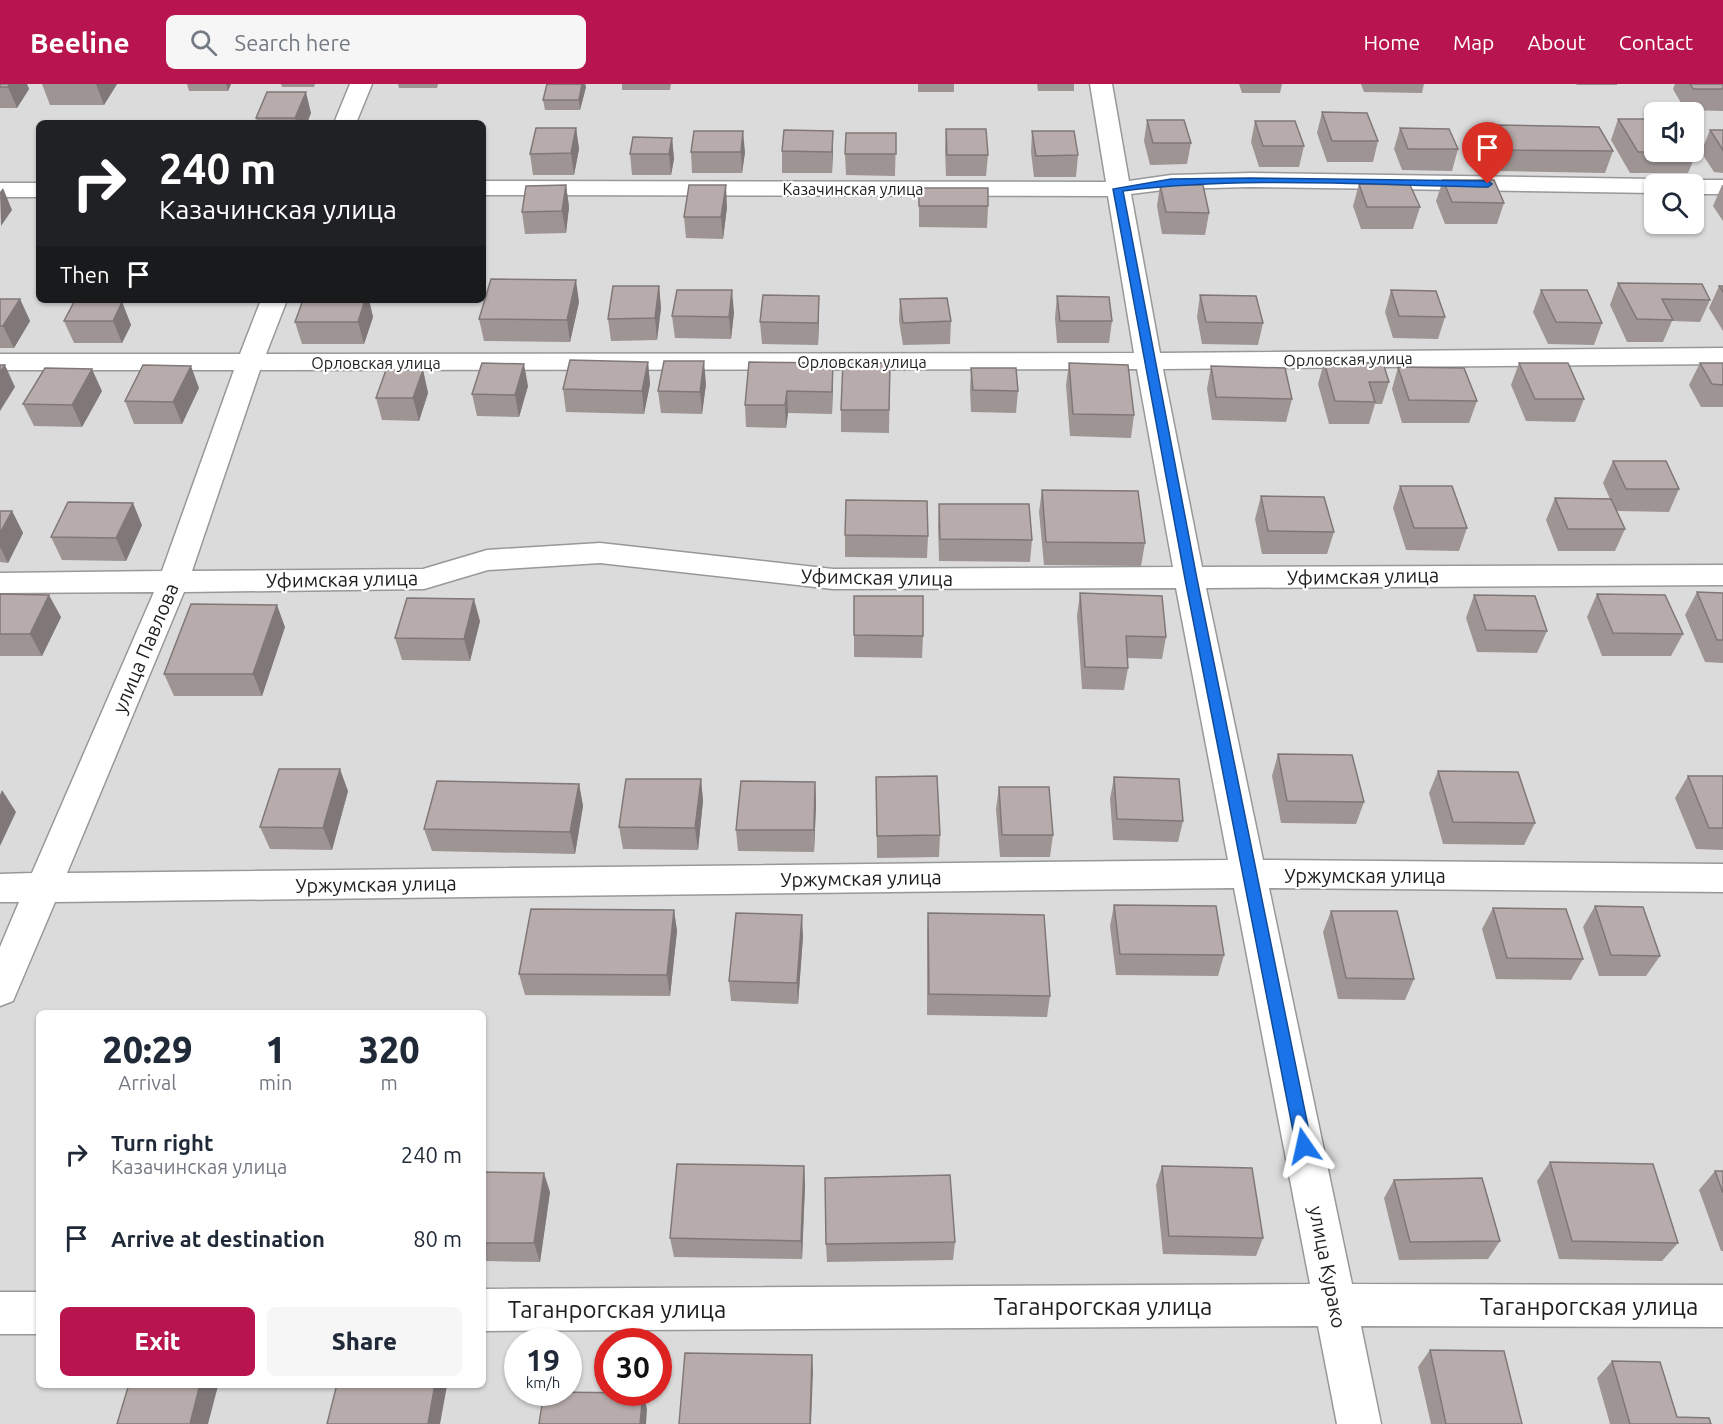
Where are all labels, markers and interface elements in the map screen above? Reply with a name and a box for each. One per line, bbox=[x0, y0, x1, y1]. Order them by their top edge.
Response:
search box bbox=[166, 15, 586, 69]
icon: search bbox=[187, 26, 220, 59]
text: Beeline bbox=[30, 27, 130, 58]
text: Search here bbox=[235, 30, 351, 55]
text: Home bbox=[1363, 30, 1420, 54]
text: Map bbox=[1453, 30, 1494, 54]
text: About bbox=[1527, 30, 1586, 54]
text: Contact bbox=[1619, 30, 1693, 54]
map controls bbox=[1644, 102, 1704, 234]
button: sound bbox=[1644, 102, 1704, 162]
pin bbox=[1462, 122, 1513, 184]
icon: arrive bbox=[1471, 131, 1504, 164]
icon: right bbox=[60, 144, 138, 222]
text: 240 m bbox=[159, 145, 276, 192]
button: search bbox=[1644, 174, 1704, 234]
street label: Казачинская улица bbox=[783, 180, 924, 198]
text: Казачинская улица bbox=[159, 194, 397, 224]
icon: arrive bbox=[122, 258, 155, 291]
text: Then bbox=[60, 262, 110, 287]
street label: Орловская улица bbox=[1283, 349, 1413, 369]
street label: Орловская улица bbox=[797, 353, 927, 371]
street label: Орловская улица bbox=[311, 354, 441, 372]
street label: Уфимская улица bbox=[1287, 563, 1439, 589]
street label: Уфимская улица bbox=[801, 564, 953, 590]
street label: Уфимская улица bbox=[266, 566, 418, 592]
street label: улица Павлова bbox=[107, 579, 183, 717]
street label: Уржумская улица bbox=[1284, 864, 1446, 887]
street label: Уржумская улица bbox=[780, 865, 942, 891]
street label: Уржумская улица bbox=[295, 871, 457, 897]
text: 20:29 bbox=[102, 1029, 192, 1070]
text: 1 bbox=[265, 1029, 286, 1070]
text: 320 bbox=[359, 1029, 420, 1070]
text: Arrival bbox=[118, 1071, 177, 1094]
text: min bbox=[259, 1071, 292, 1094]
text: m bbox=[381, 1071, 398, 1094]
position arrow bbox=[1272, 1114, 1336, 1178]
text: Turn right bbox=[111, 1130, 213, 1155]
icon: right bbox=[60, 1138, 93, 1171]
text: 240 m bbox=[401, 1142, 462, 1167]
text: Казачинская улица bbox=[111, 1155, 287, 1178]
street label: улица Курако bbox=[1305, 1204, 1351, 1330]
icon: arrive bbox=[60, 1222, 93, 1255]
text: Arrive at destination bbox=[111, 1226, 325, 1251]
text: 80 m bbox=[413, 1226, 462, 1251]
street label: Таганрогская улица bbox=[994, 1293, 1212, 1320]
street label: Таганрогская улица bbox=[1480, 1293, 1698, 1320]
street label: Таганрогская улица bbox=[508, 1296, 726, 1323]
button: Exit bbox=[60, 1307, 255, 1376]
button: Share bbox=[267, 1307, 462, 1376]
speed limit sign: 30 bbox=[594, 1328, 672, 1406]
text: 19 bbox=[526, 1343, 560, 1377]
text: km/h bbox=[526, 1374, 560, 1391]

